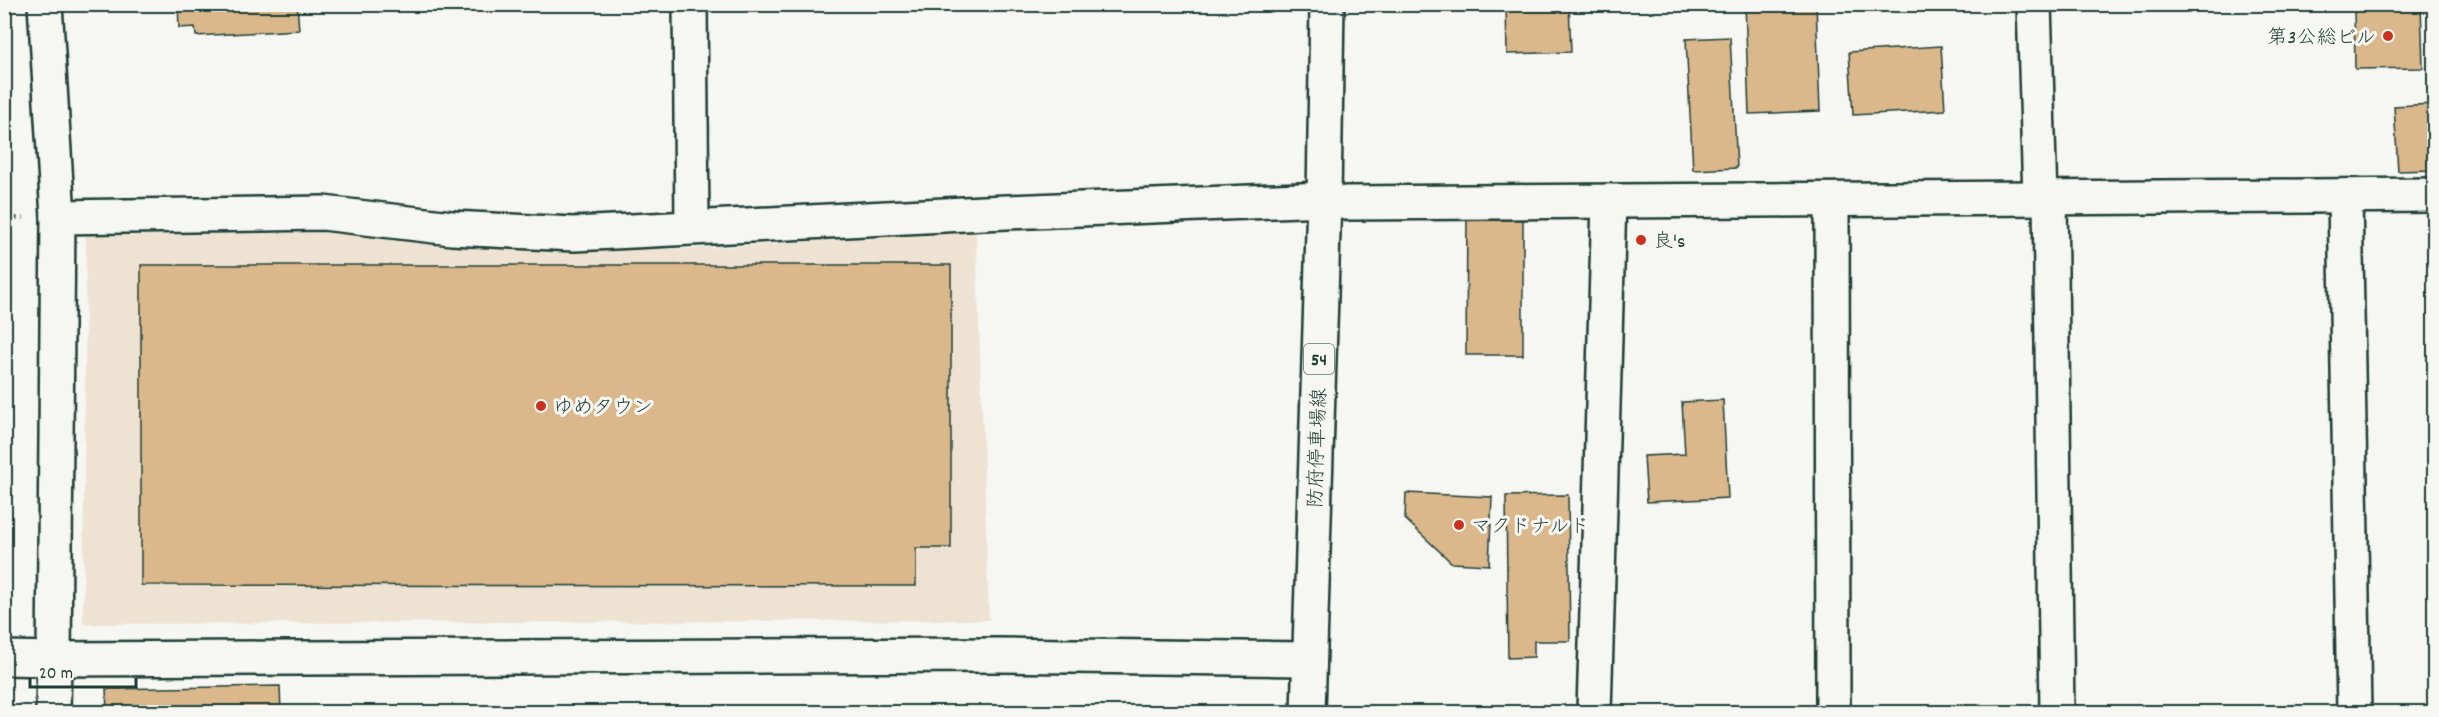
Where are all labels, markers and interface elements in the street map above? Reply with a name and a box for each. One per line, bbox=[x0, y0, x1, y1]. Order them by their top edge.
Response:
place label: 第3公総ビル bbox=[2268, 25, 2376, 53]
marker: 第3公総ビル bbox=[2381, 29, 2395, 43]
place label: 良's bbox=[1653, 229, 1685, 257]
marker: 良's bbox=[1634, 233, 1648, 247]
road number: 54 bbox=[1304, 344, 1334, 374]
street label: 防府停車場線 bbox=[1303, 388, 1335, 509]
place label: ゆめタウン bbox=[553, 395, 653, 423]
marker: ゆめタウン bbox=[534, 399, 548, 413]
place label: マクドナルド bbox=[1471, 514, 1589, 542]
marker: マクドナルド bbox=[1452, 518, 1466, 532]
scale bar bbox=[30, 651, 136, 689]
text: 20 m bbox=[39, 662, 73, 687]

